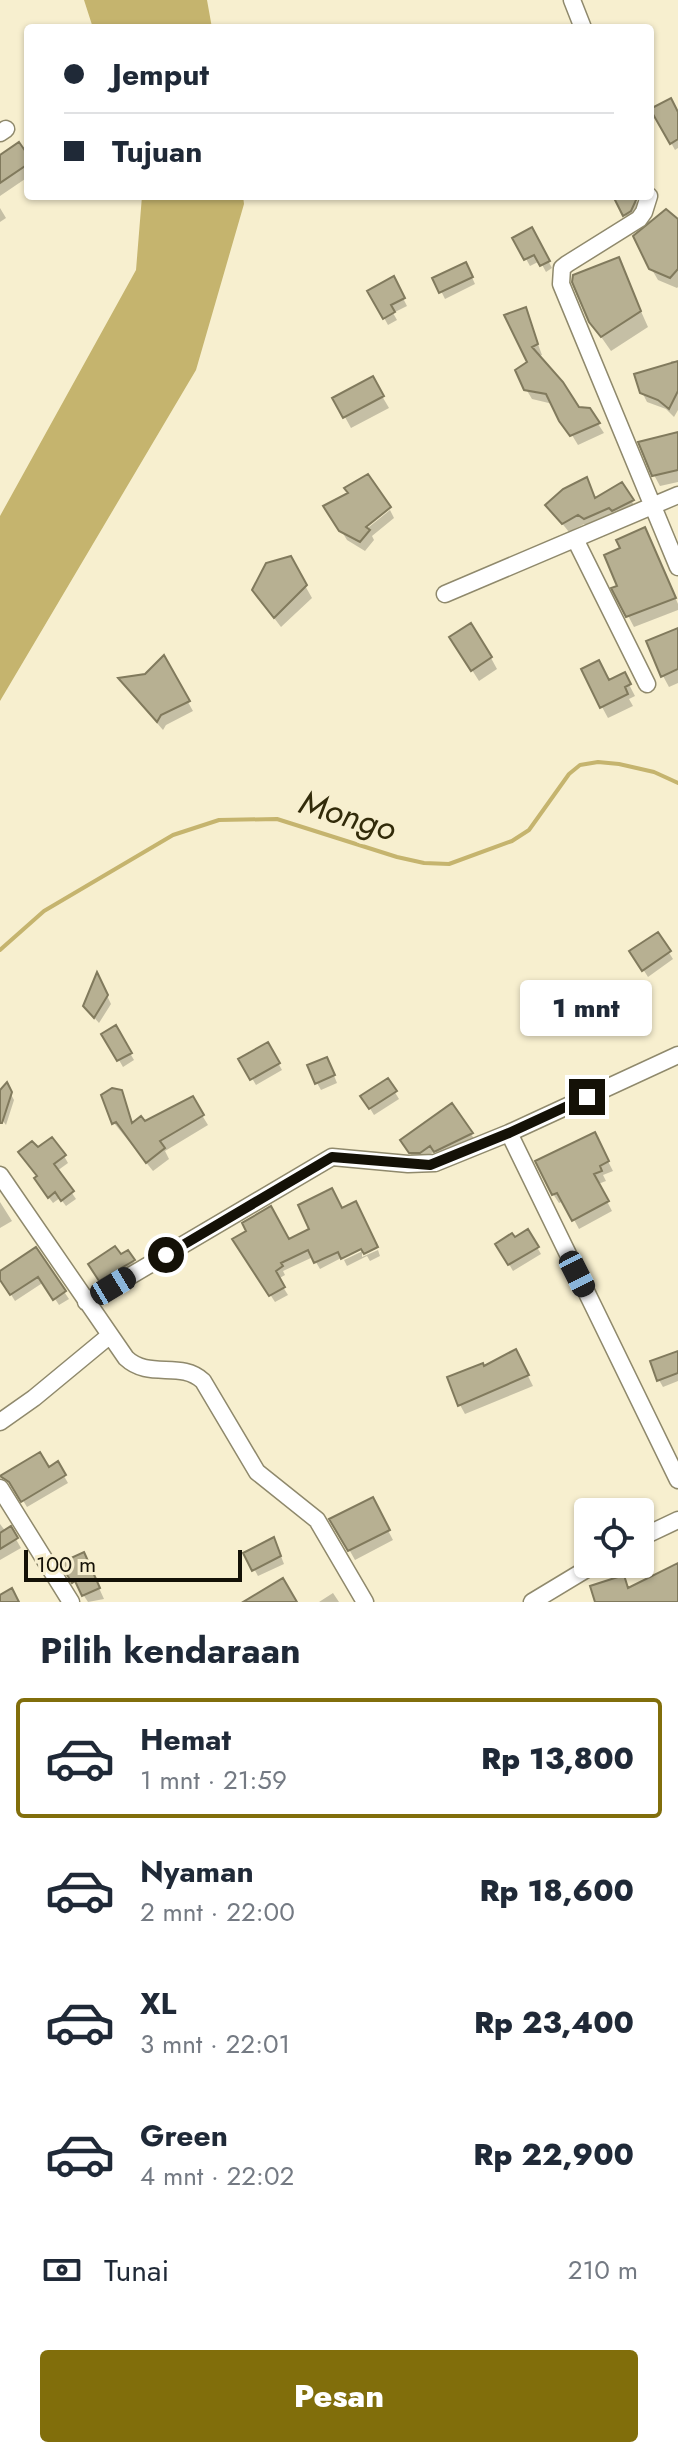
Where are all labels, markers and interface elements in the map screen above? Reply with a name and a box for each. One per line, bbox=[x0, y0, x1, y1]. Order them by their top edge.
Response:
text: Jemput bbox=[112, 53, 209, 96]
text: Tujuan bbox=[112, 130, 203, 173]
water label: Mongo bbox=[293, 778, 402, 853]
callout: 1 mnt bbox=[521, 981, 653, 1037]
text: 1 mnt bbox=[552, 989, 620, 1027]
route end bbox=[569, 1079, 605, 1115]
route start bbox=[148, 1237, 184, 1273]
car bbox=[555, 1247, 599, 1301]
car bbox=[86, 1263, 140, 1309]
map controls bbox=[574, 1498, 654, 1578]
button: locate bbox=[574, 1498, 654, 1578]
scale bar bbox=[24, 1546, 242, 1582]
text: 100 m bbox=[36, 1548, 96, 1580]
text: Pilih kendaraan bbox=[40, 1624, 301, 1676]
text: Hemat bbox=[140, 1718, 231, 1761]
icon: car bbox=[44, 1722, 116, 1794]
text: Rp 13,800 bbox=[481, 1737, 634, 1780]
text: 1 mnt · 21:59 bbox=[140, 1761, 287, 1799]
text: Nyaman bbox=[140, 1850, 254, 1893]
icon: car bbox=[44, 1854, 116, 1926]
text: Rp 18,600 bbox=[479, 1869, 634, 1912]
text: 2 mnt · 22:00 bbox=[140, 1893, 295, 1931]
text: XL bbox=[140, 1982, 176, 2025]
icon: car bbox=[44, 1986, 116, 2058]
text: Rp 23,400 bbox=[474, 2001, 634, 2044]
text: 3 mnt · 22:01 bbox=[140, 2025, 290, 2063]
text: Green bbox=[140, 2114, 228, 2157]
icon: car bbox=[44, 2118, 116, 2190]
text: Rp 22,900 bbox=[473, 2133, 634, 2176]
text: 4 mnt · 22:02 bbox=[140, 2157, 294, 2195]
icon: cash bbox=[40, 2248, 84, 2292]
text: Tunai bbox=[104, 2249, 169, 2292]
text: 210 m bbox=[568, 2251, 638, 2289]
button: Pesan bbox=[40, 2350, 638, 2442]

